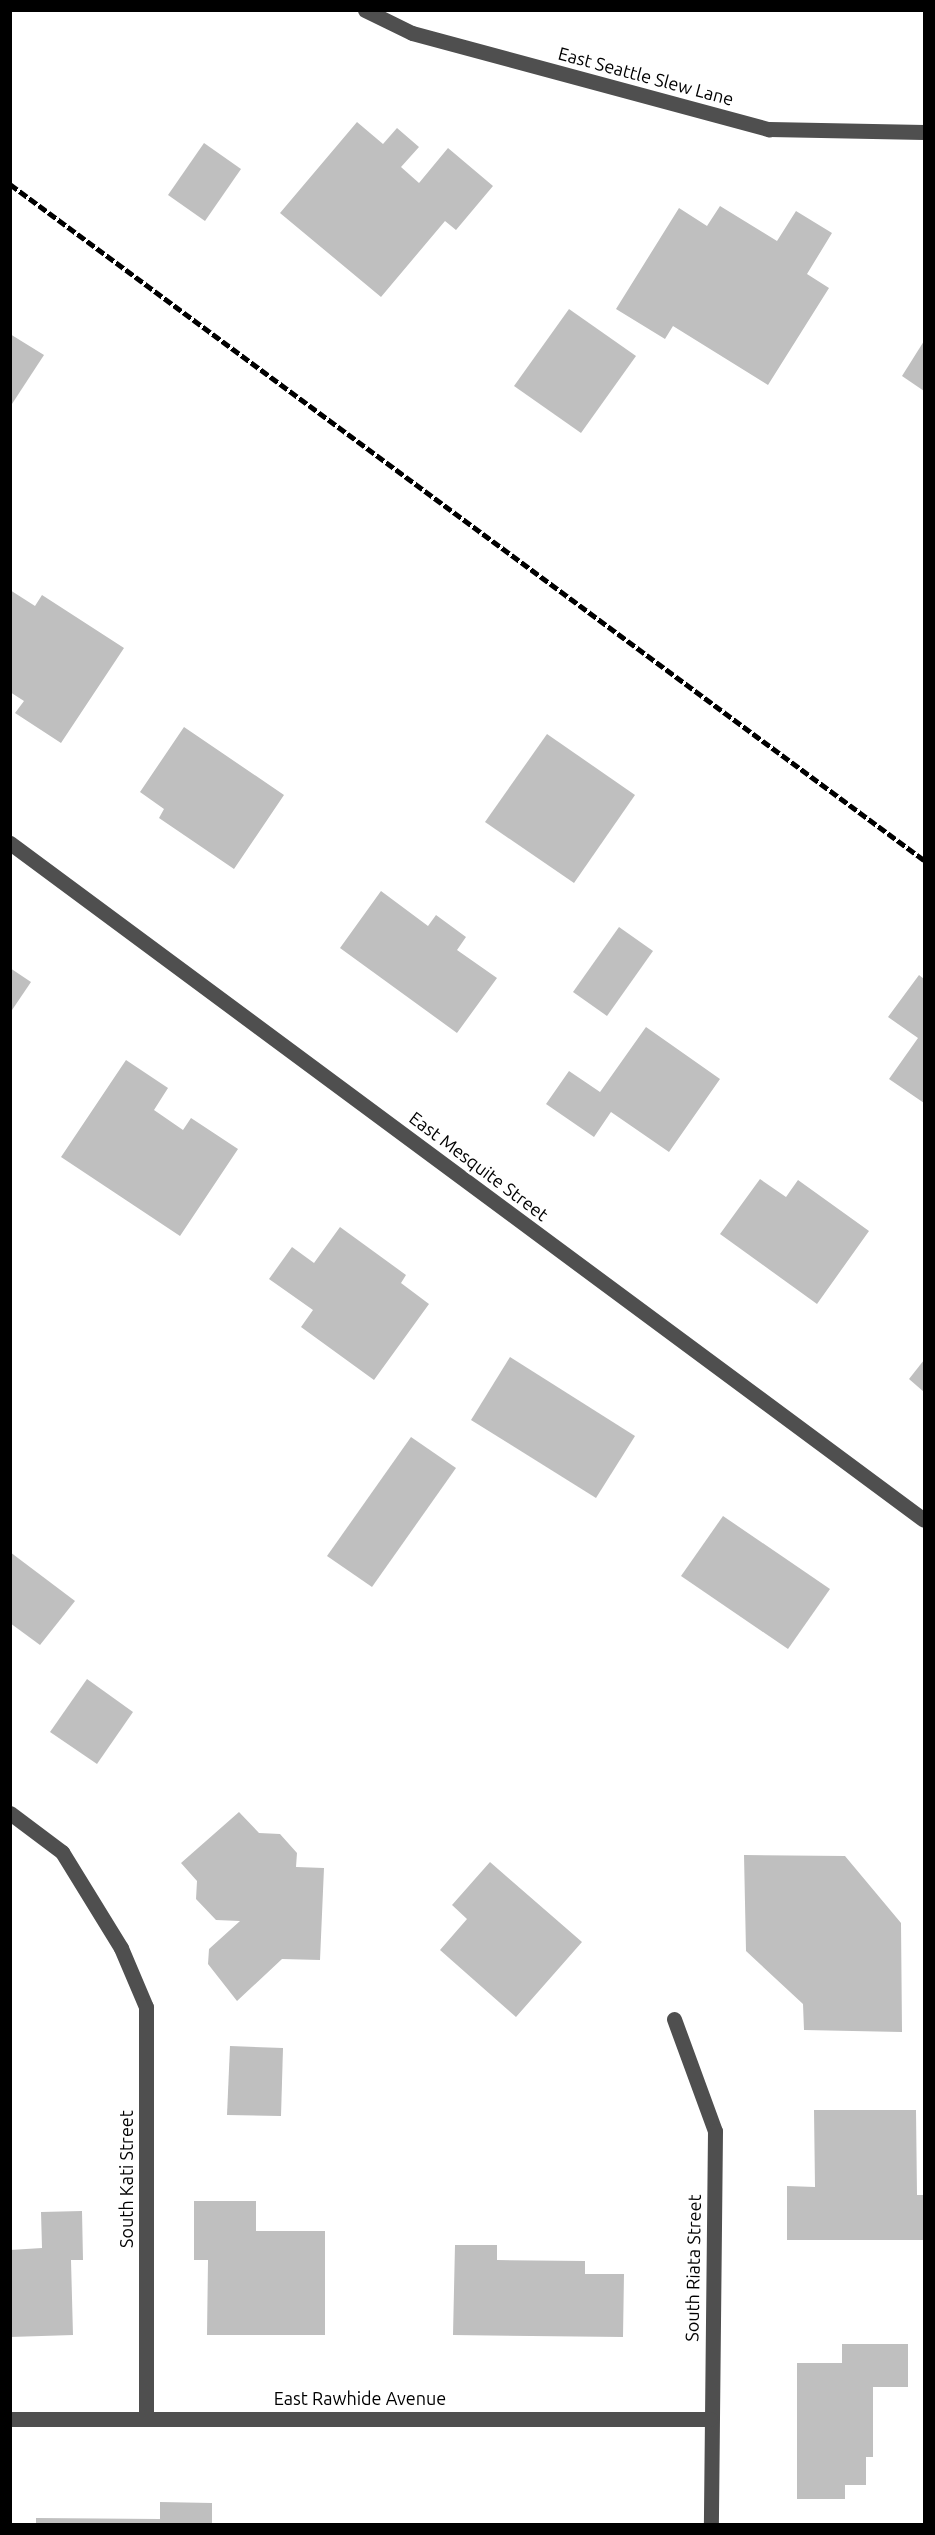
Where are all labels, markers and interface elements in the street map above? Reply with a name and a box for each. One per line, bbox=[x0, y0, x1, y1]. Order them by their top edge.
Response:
street label: East Seattle Slew Lane bbox=[556, 42, 736, 110]
street label: East Mesquite Street bbox=[405, 1107, 553, 1225]
street label: South Kati Street bbox=[115, 2110, 137, 2248]
street label: South Riata Street bbox=[681, 2194, 705, 2342]
street label: East Rawhide Avenue bbox=[274, 2387, 446, 2409]

